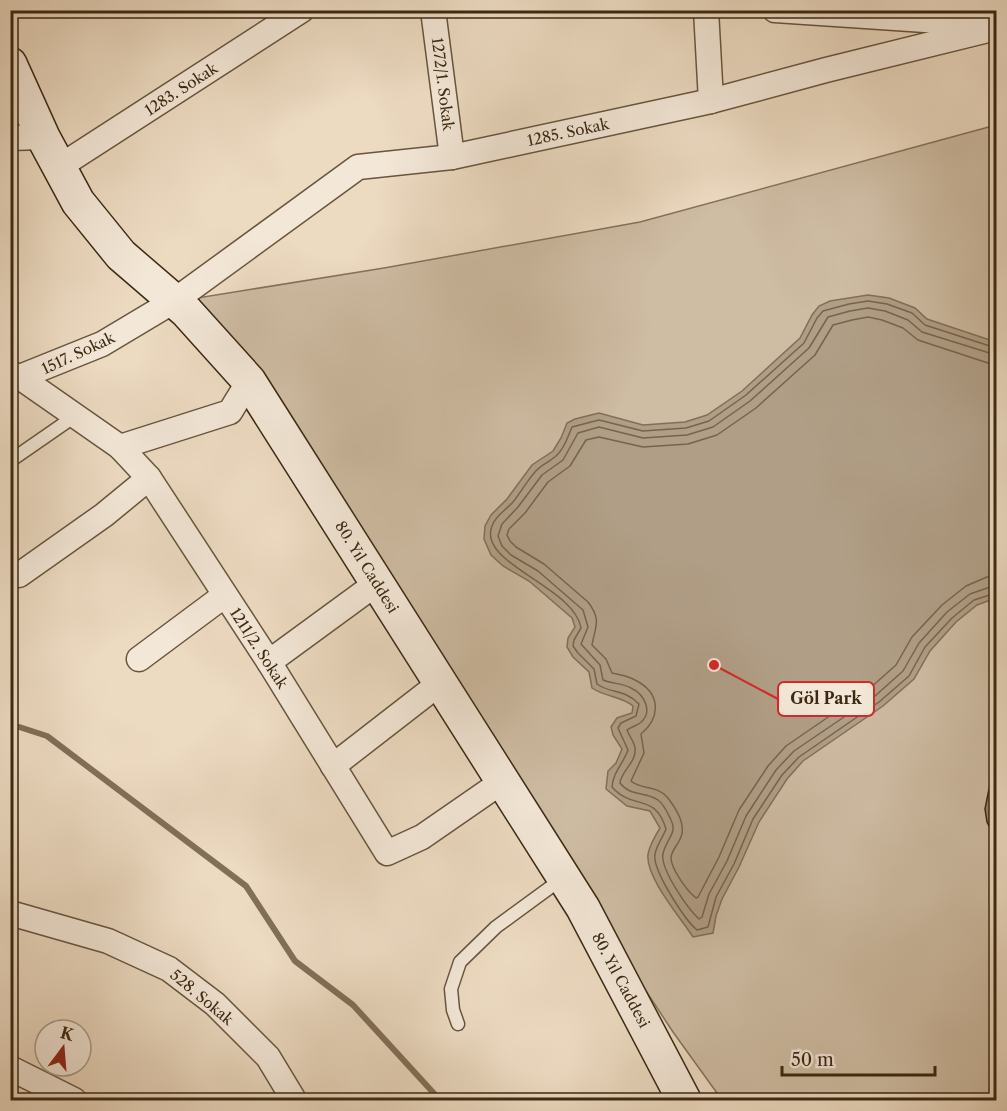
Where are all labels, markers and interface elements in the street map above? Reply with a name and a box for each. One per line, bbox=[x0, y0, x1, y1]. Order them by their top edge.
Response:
street label: 1272/1. Sokak bbox=[428, 36, 458, 133]
street label: 1283. Sokak bbox=[141, 58, 222, 120]
street label: 1285. Sokak bbox=[525, 114, 612, 150]
street label: 1517. Sokak bbox=[38, 327, 119, 378]
street label: 80. Yıl Caddesi bbox=[331, 517, 403, 617]
street label: 1211/2. Sokak bbox=[226, 604, 293, 693]
callout: Göl Park bbox=[778, 682, 874, 716]
text: Göl Park bbox=[790, 688, 862, 708]
street label: 80. Yıl Caddesi bbox=[588, 929, 654, 1031]
street label: 528. Sokak bbox=[167, 965, 239, 1030]
north arrow bbox=[33, 1018, 93, 1078]
text: K bbox=[58, 1022, 77, 1045]
scale bar bbox=[782, 1039, 935, 1077]
text: 50 m bbox=[791, 1049, 834, 1071]

